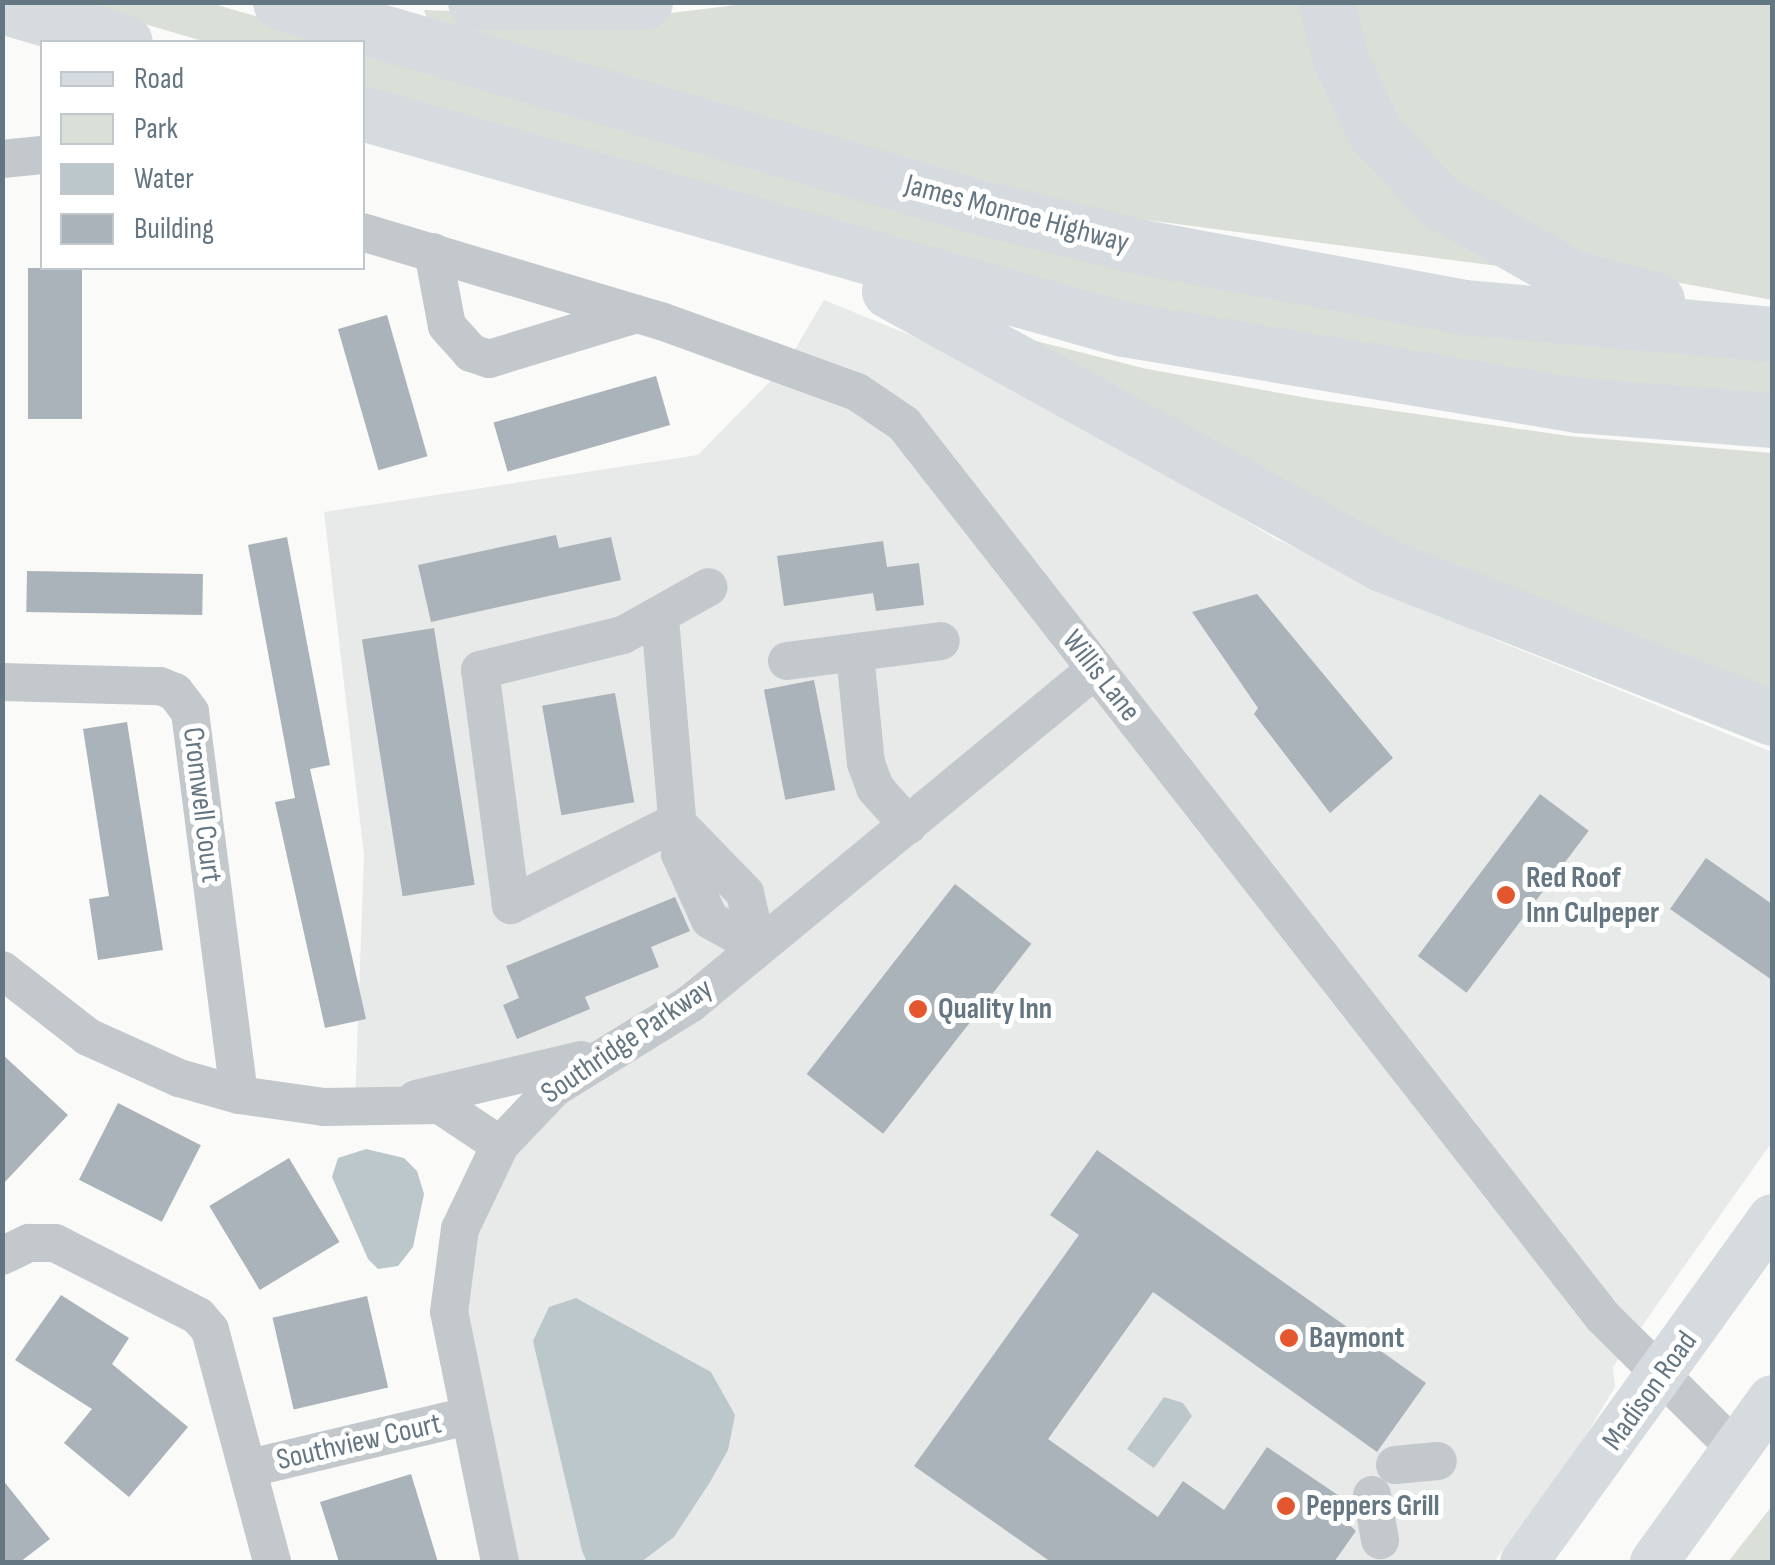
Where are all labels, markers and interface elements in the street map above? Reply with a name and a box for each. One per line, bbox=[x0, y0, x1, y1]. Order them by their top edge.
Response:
legend bbox=[40, 40, 365, 270]
text: Road bbox=[134, 61, 184, 97]
text: Park bbox=[134, 111, 178, 147]
text: Water bbox=[134, 161, 194, 197]
street label: James Monroe Highway bbox=[901, 167, 1133, 261]
text: Building bbox=[134, 211, 214, 247]
street label: Willis Lane bbox=[1054, 623, 1148, 729]
street label: Cromwell Court bbox=[175, 725, 229, 885]
place label: Red Roof Inn Culpeper bbox=[1526, 860, 1659, 930]
marker: Red Roof Inn Culpeper bbox=[1495, 884, 1517, 906]
street label: Southridge Parkway bbox=[535, 971, 719, 1111]
place label: Quality Inn bbox=[938, 991, 1052, 1027]
marker: Quality Inn bbox=[907, 998, 929, 1020]
place label: Baymont bbox=[1309, 1320, 1404, 1356]
street label: Madison Road bbox=[1595, 1324, 1705, 1458]
marker: Baymont bbox=[1278, 1327, 1300, 1349]
street label: Southview Court bbox=[273, 1406, 445, 1478]
place label: Peppers Grill bbox=[1306, 1488, 1440, 1524]
marker: Peppers Grill bbox=[1275, 1495, 1297, 1517]

